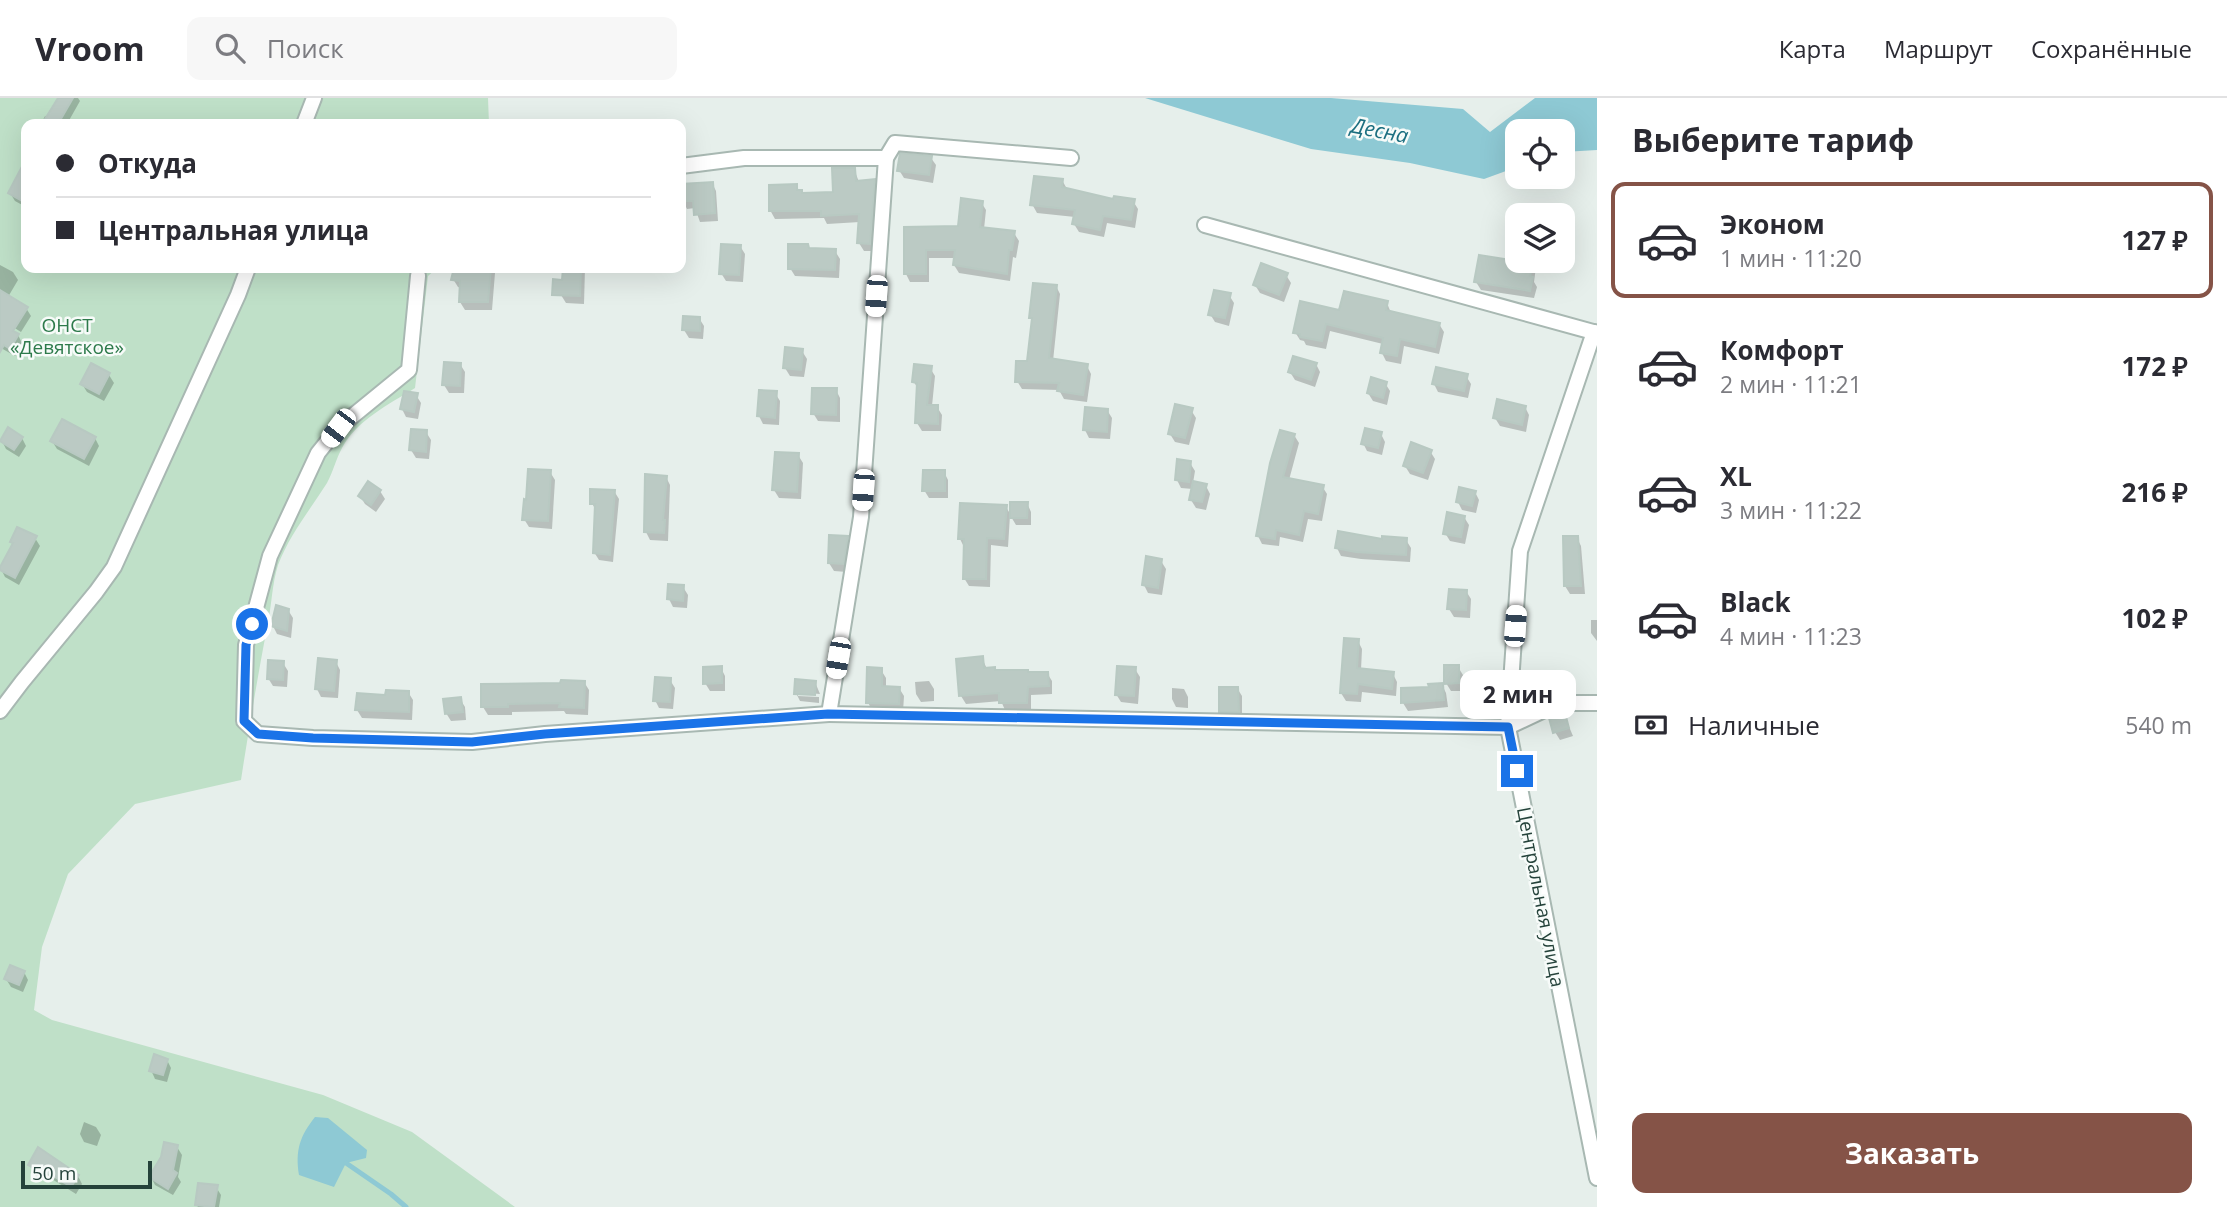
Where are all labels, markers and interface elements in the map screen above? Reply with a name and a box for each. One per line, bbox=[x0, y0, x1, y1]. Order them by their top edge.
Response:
search box bbox=[187, 17, 677, 80]
text: Vroom bbox=[35, 26, 145, 71]
icon: search bbox=[211, 29, 249, 67]
text: Поиск bbox=[267, 30, 344, 66]
text: Карта bbox=[1779, 32, 1846, 65]
text: Маршрут bbox=[1884, 32, 1993, 65]
text: Сохранённые bbox=[2031, 32, 2192, 65]
water label: Десна bbox=[1347, 110, 1411, 149]
text: Выберите тариф bbox=[1632, 118, 1914, 161]
map controls bbox=[1505, 119, 1575, 273]
button: locate bbox=[1505, 119, 1575, 189]
text: Откуда bbox=[98, 145, 197, 181]
button: layers bbox=[1505, 203, 1575, 273]
text: Эконом bbox=[1720, 206, 1825, 242]
icon: car bbox=[1636, 209, 1699, 272]
text: Центральная улица bbox=[98, 212, 369, 248]
text: 127 ₽ bbox=[2122, 222, 2188, 258]
text: 1 мин · 11:20 bbox=[1720, 242, 1862, 274]
car bbox=[865, 274, 888, 318]
park label: ОНСТ «Девятское» bbox=[10, 312, 124, 360]
text: Комфорт bbox=[1720, 332, 1844, 368]
icon: car bbox=[1636, 335, 1699, 398]
text: 172 ₽ bbox=[2122, 348, 2188, 384]
text: 2 мин · 11:21 bbox=[1720, 368, 1862, 400]
car bbox=[317, 405, 360, 451]
text: XL bbox=[1720, 458, 1752, 494]
icon: car bbox=[1636, 461, 1699, 524]
car bbox=[852, 468, 875, 512]
text: 216 ₽ bbox=[2122, 474, 2188, 510]
text: 3 мин · 11:22 bbox=[1720, 494, 1862, 526]
text: Black bbox=[1720, 584, 1791, 620]
icon: car bbox=[1636, 587, 1699, 650]
text: 102 ₽ bbox=[2122, 600, 2188, 636]
car bbox=[1504, 604, 1527, 648]
route start bbox=[236, 608, 268, 640]
text: 4 мин · 11:23 bbox=[1720, 620, 1862, 652]
car bbox=[825, 635, 852, 681]
callout: 2 мин bbox=[1459, 670, 1575, 718]
text: 2 мин bbox=[1483, 678, 1553, 710]
icon: cash bbox=[1632, 706, 1670, 744]
text: Наличные bbox=[1688, 707, 1820, 743]
text: 540 m bbox=[2125, 709, 2192, 741]
route end bbox=[1501, 755, 1533, 787]
street label: Центральная улица bbox=[1511, 805, 1571, 989]
button: Заказать bbox=[1632, 1113, 2192, 1193]
scale bar bbox=[21, 1158, 152, 1190]
text: 50 m bbox=[32, 1160, 76, 1186]

